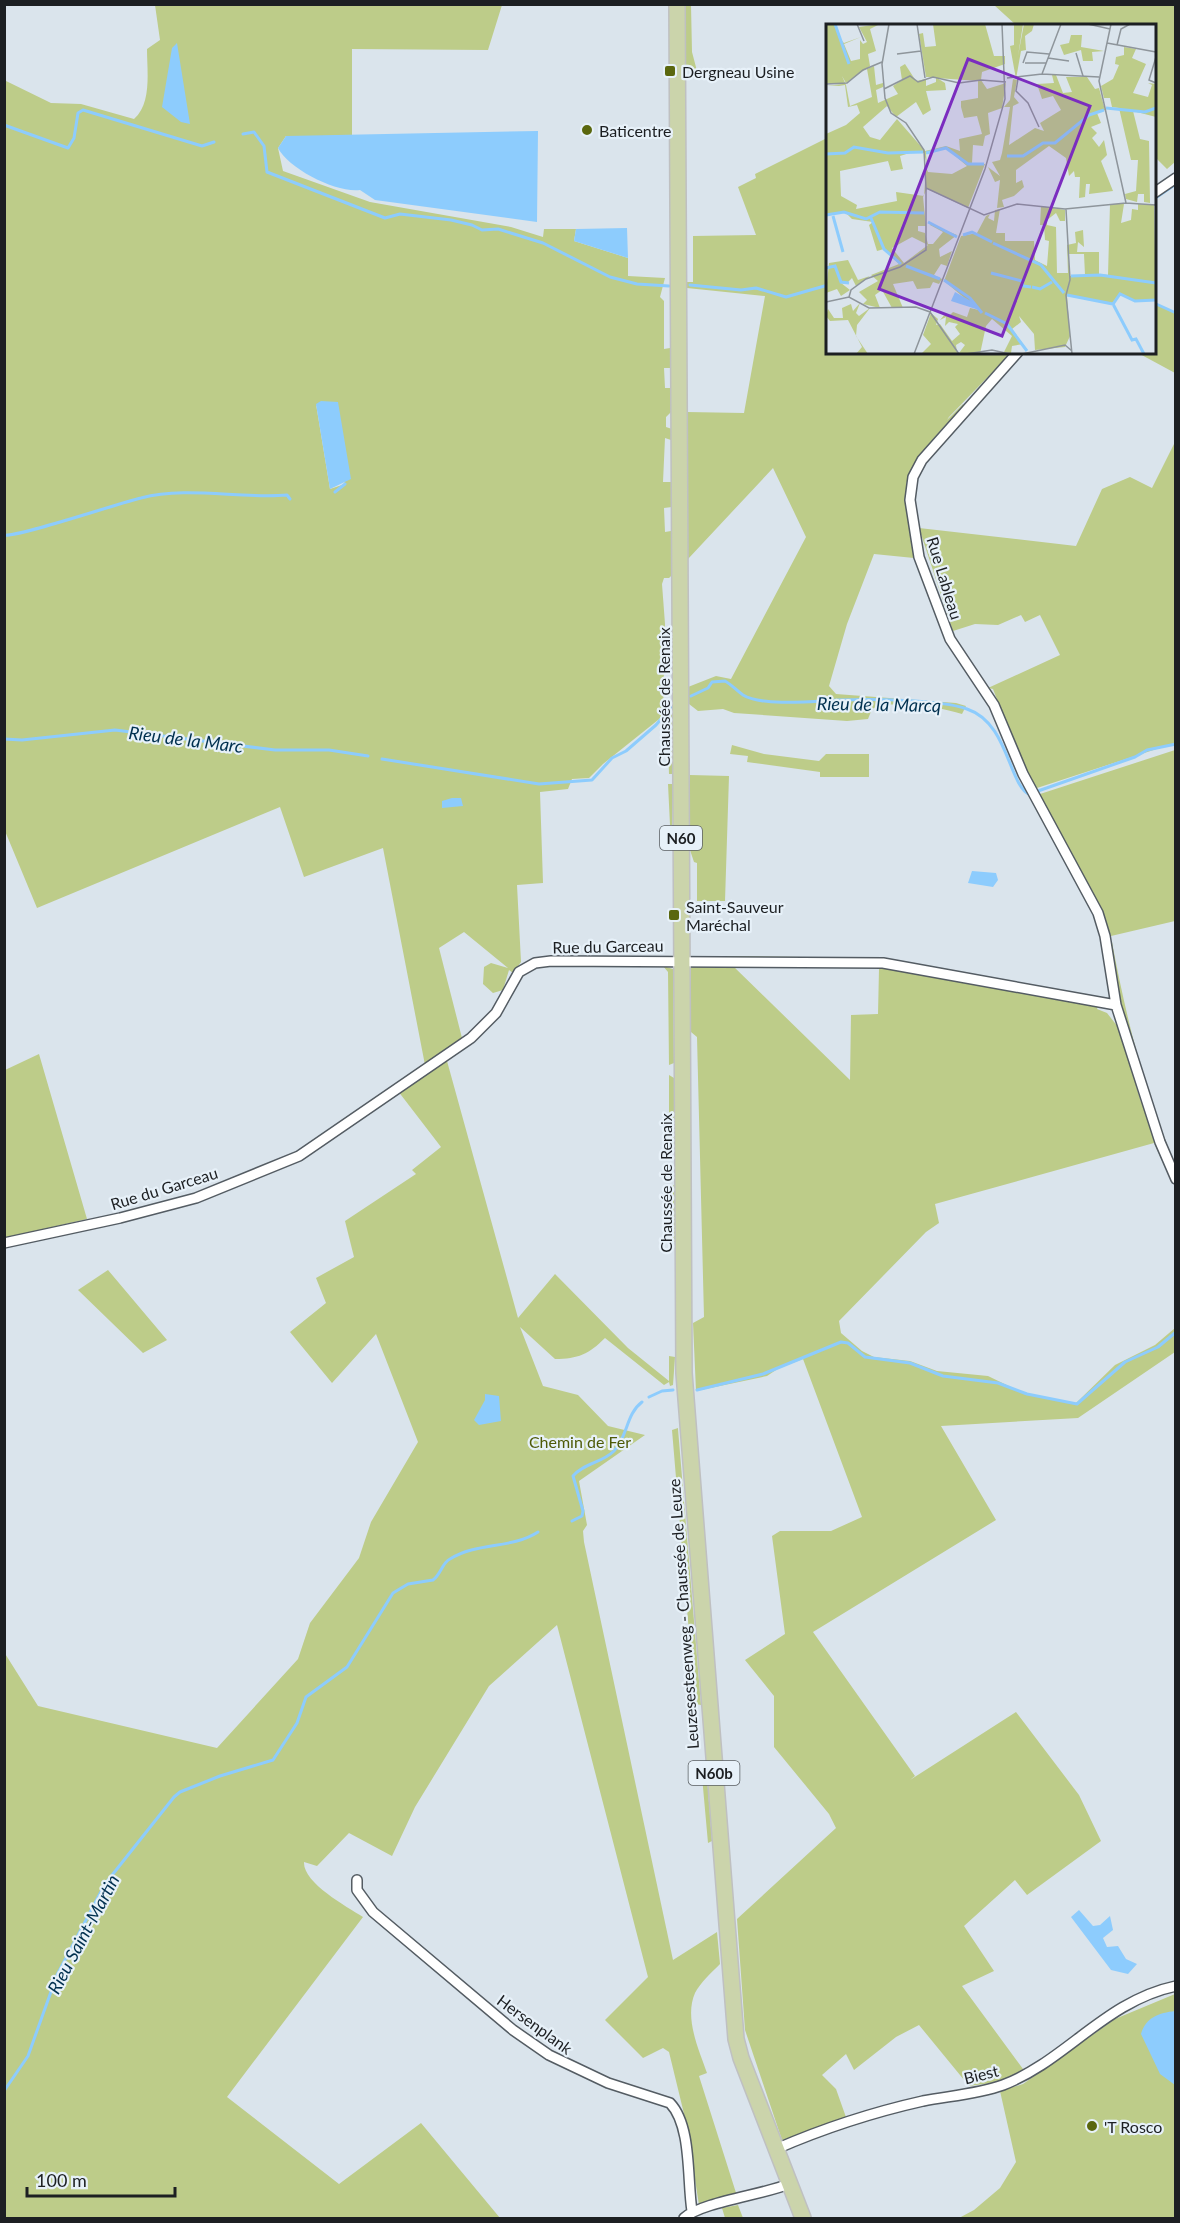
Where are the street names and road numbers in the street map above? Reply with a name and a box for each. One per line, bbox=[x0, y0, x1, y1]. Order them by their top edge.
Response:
street label: Rue Lableau bbox=[923, 534, 967, 622]
street label: Chaussée de Renaix bbox=[654, 627, 673, 767]
road number: N60 bbox=[660, 826, 702, 850]
street label: Rue du Garceau bbox=[552, 936, 664, 956]
street label: Chaussée de Renaix bbox=[656, 1113, 675, 1253]
street label: Rue du Garceau bbox=[108, 1163, 220, 1213]
street label: Leuzesesteenweg - Chaussée de Leuze bbox=[664, 1478, 702, 1750]
road number: N60b bbox=[688, 1761, 740, 1785]
street label: Hersenplank bbox=[494, 1990, 577, 2058]
street label: Biest bbox=[962, 2060, 1001, 2087]

